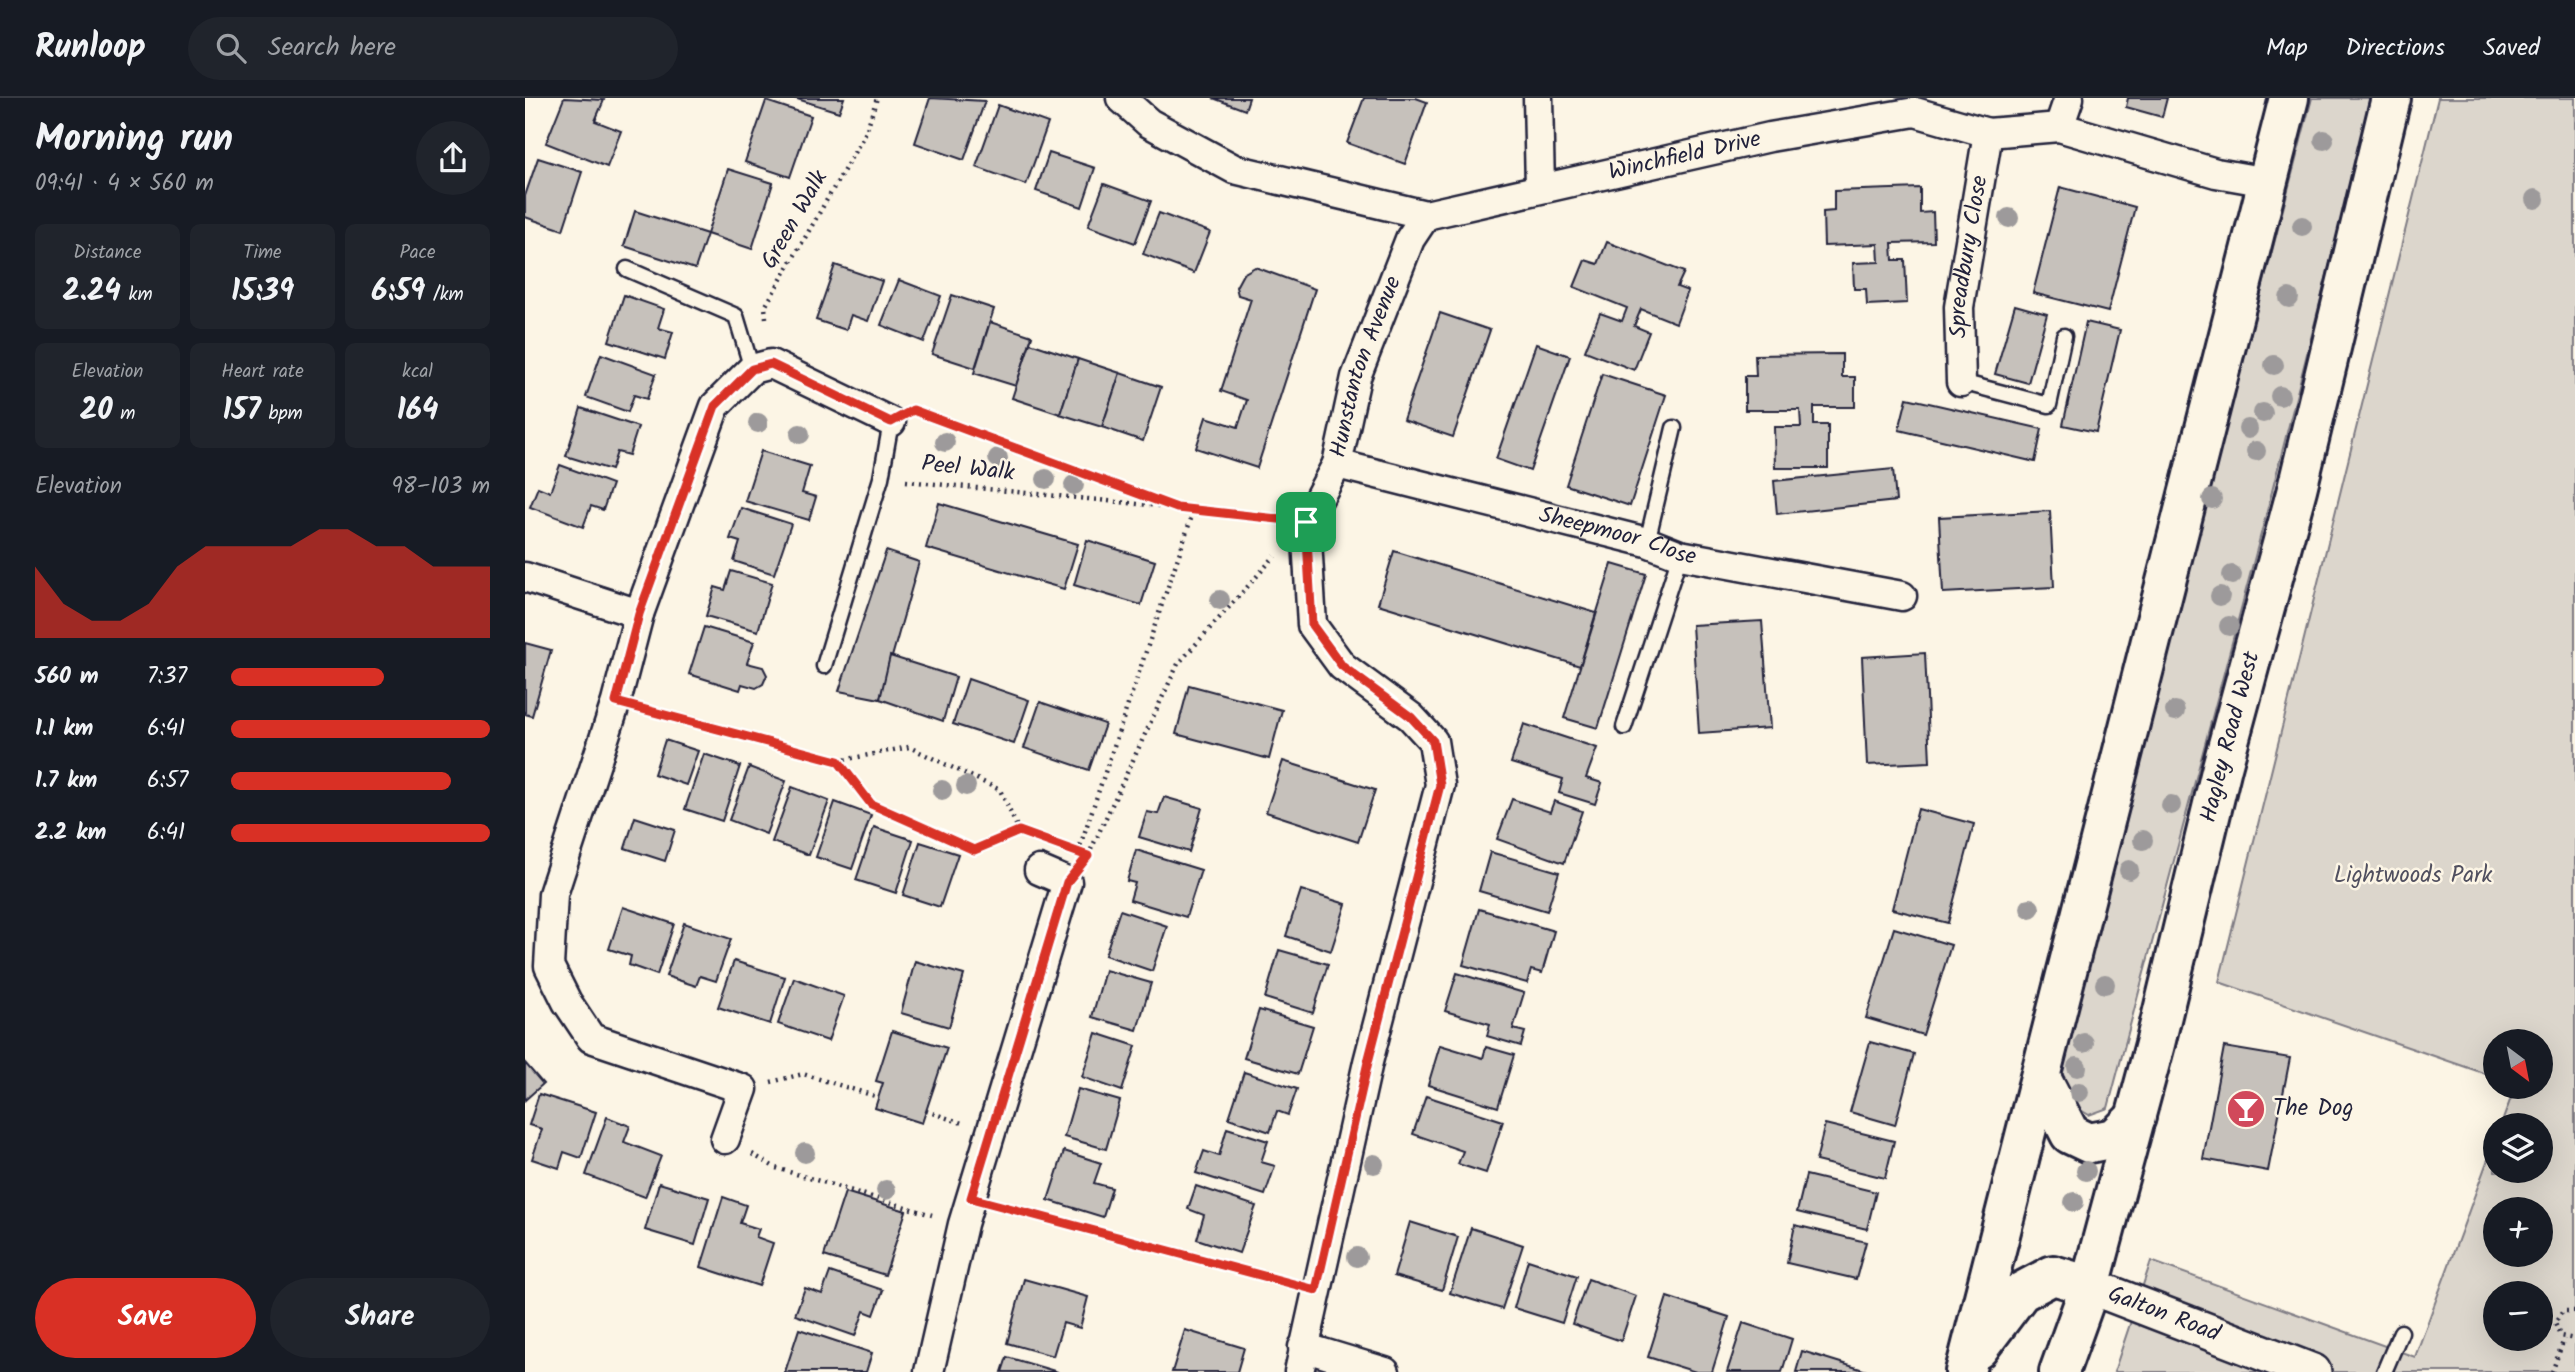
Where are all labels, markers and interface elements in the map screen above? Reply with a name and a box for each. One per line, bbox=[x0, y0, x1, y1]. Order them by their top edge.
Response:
search box bbox=[188, 17, 678, 80]
text: Runloop bbox=[35, 22, 146, 75]
text: Search here bbox=[268, 27, 396, 69]
icon: search bbox=[212, 29, 250, 67]
text: Map bbox=[2266, 29, 2308, 68]
text: Directions bbox=[2346, 29, 2445, 68]
text: Saved bbox=[2483, 29, 2540, 68]
text: Morning run bbox=[35, 110, 233, 170]
button: share bbox=[416, 121, 490, 195]
street label: Winchfield Drive bbox=[1605, 122, 1764, 191]
street label: Green Walk bbox=[752, 164, 838, 276]
text: 09:41 · 4 × 560 m bbox=[35, 166, 214, 202]
street label: Spreadbury Close bbox=[1941, 173, 1999, 339]
text: Distance bbox=[73, 238, 142, 268]
text: Time bbox=[243, 238, 282, 268]
text: Pace bbox=[399, 238, 436, 268]
text: 2.24 bbox=[62, 268, 121, 316]
text: 15:39 bbox=[231, 268, 294, 316]
text: 6:59 bbox=[371, 268, 425, 316]
street label: Hunstanton Avenue bbox=[1321, 271, 1412, 461]
text: km bbox=[121, 280, 153, 310]
text: /km bbox=[425, 280, 464, 310]
text: Elevation bbox=[72, 357, 143, 387]
text: Heart rate bbox=[221, 357, 304, 387]
text: kcal bbox=[402, 357, 433, 387]
text: 20 bbox=[80, 387, 113, 435]
text: 157 bbox=[222, 387, 261, 435]
text: 164 bbox=[397, 387, 438, 435]
text: m bbox=[113, 399, 135, 429]
text: bpm bbox=[261, 399, 303, 429]
street label: Peel Walk bbox=[920, 446, 1016, 492]
text: Elevation bbox=[35, 469, 122, 505]
text: 98–103 m bbox=[392, 469, 490, 505]
pin bbox=[1276, 492, 1336, 552]
street label: Sheepmoor Close bbox=[1535, 498, 1699, 576]
icon: arrive bbox=[1287, 503, 1325, 541]
street label: Hagley Road West bbox=[2191, 647, 2271, 826]
text: 560 m bbox=[35, 659, 99, 695]
text: 7:37 bbox=[147, 659, 187, 695]
text: 1.1 km bbox=[35, 711, 93, 747]
text: 6:41 bbox=[147, 711, 185, 747]
text: 1.7 km bbox=[35, 763, 97, 799]
text: 6:57 bbox=[147, 763, 188, 799]
text: 2.2 km bbox=[35, 815, 106, 851]
text: 6:41 bbox=[147, 815, 185, 851]
park label: Lightwoods Park bbox=[2334, 858, 2493, 894]
north arrow bbox=[2483, 1029, 2553, 1099]
map controls bbox=[2483, 1029, 2553, 1351]
bar icon: The Dog bbox=[2225, 1088, 2267, 1130]
place label: The Dog bbox=[2273, 1091, 2353, 1127]
button: layers bbox=[2483, 1113, 2553, 1183]
button: + bbox=[2483, 1197, 2553, 1267]
street label: Galton Road bbox=[2102, 1276, 2225, 1353]
button: Save bbox=[35, 1278, 256, 1358]
button: Share bbox=[270, 1278, 490, 1358]
button: − bbox=[2483, 1281, 2553, 1351]

